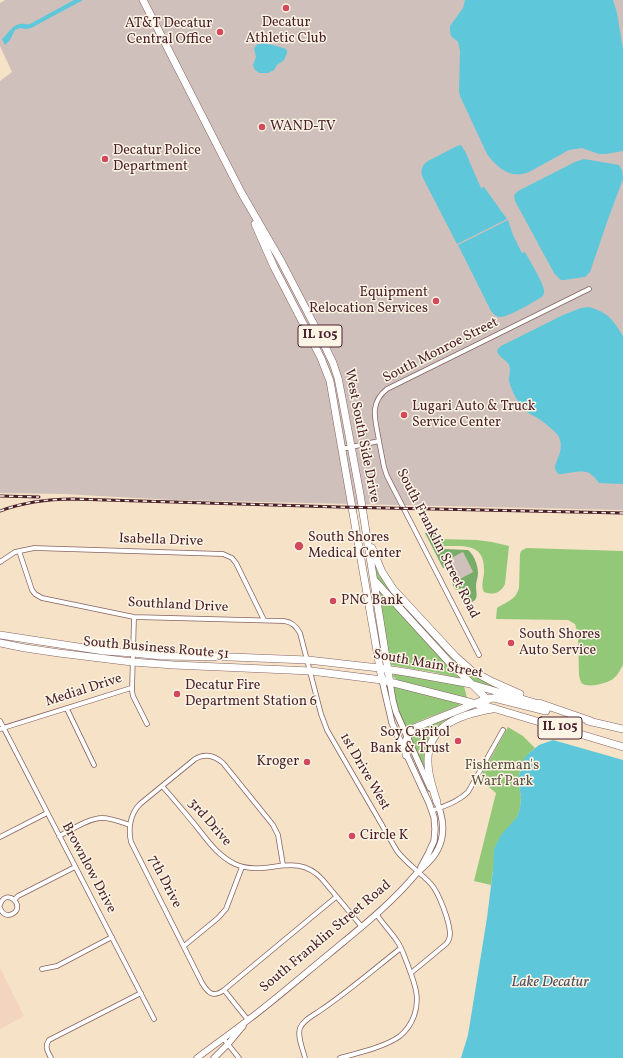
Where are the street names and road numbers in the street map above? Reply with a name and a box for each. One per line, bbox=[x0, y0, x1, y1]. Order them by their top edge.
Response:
street label: South Monroe Street bbox=[381, 315, 501, 387]
road number: IL 105 bbox=[298, 325, 342, 347]
street label: West South Side Drive bbox=[340, 368, 382, 504]
street label: South Franklin Street Road bbox=[392, 466, 482, 622]
street label: Isabella Drive bbox=[118, 531, 204, 551]
street label: Southland Drive bbox=[127, 595, 229, 617]
street label: South Business Route 51 bbox=[82, 634, 230, 664]
street label: South Main Street bbox=[372, 647, 484, 683]
street label: Medial Drive bbox=[44, 671, 124, 711]
road number: IL 105 bbox=[538, 717, 582, 739]
street label: 1st Drive West bbox=[335, 730, 393, 814]
street label: 3rd Drive bbox=[184, 796, 234, 850]
street label: Brownlow Drive bbox=[57, 820, 119, 916]
street label: 7th Drive bbox=[144, 853, 184, 911]
street label: South Franklin Street Road bbox=[257, 877, 395, 997]

